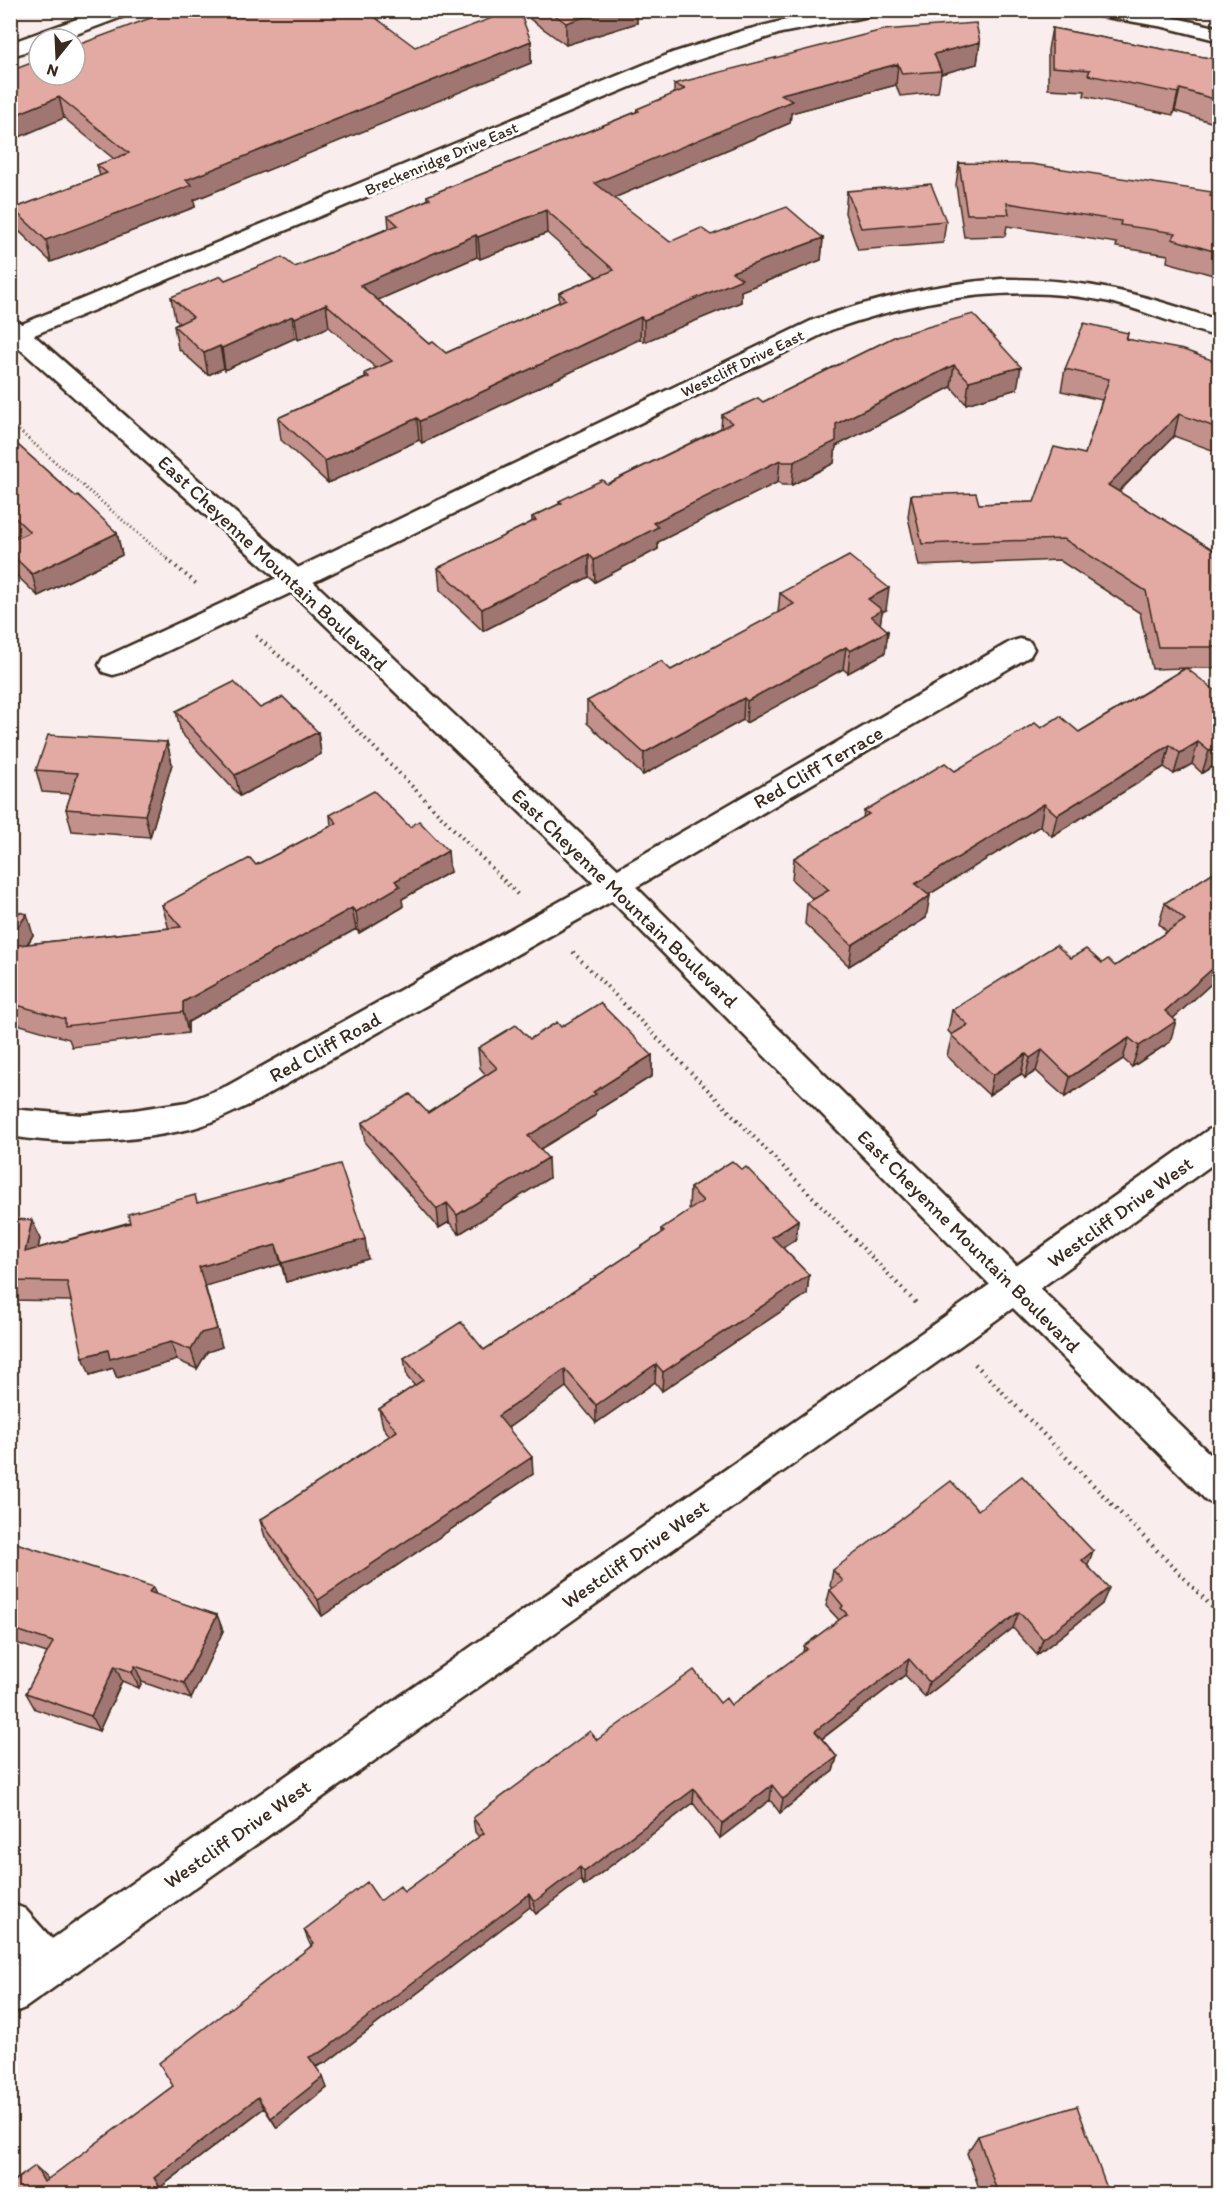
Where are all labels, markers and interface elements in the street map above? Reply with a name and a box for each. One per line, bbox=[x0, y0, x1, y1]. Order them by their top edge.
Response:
north arrow bbox=[27, 27, 87, 87]
text: N bbox=[44, 60, 61, 81]
street label: Breckenridge Drive East bbox=[362, 118, 521, 199]
street label: Westcliff Drive East bbox=[678, 325, 807, 401]
street label: East Cheyenne Mountain Boulevard bbox=[153, 450, 393, 676]
street label: Red Cliff Terrace bbox=[749, 720, 887, 814]
street label: East Cheyenne Mountain Boulevard bbox=[507, 783, 743, 1013]
street label: Red Cliff Road bbox=[265, 1007, 385, 1087]
street label: East Cheyenne Mountain Boulevard bbox=[853, 1125, 1085, 1357]
street label: Westcliff Drive West bbox=[1043, 1151, 1198, 1273]
street label: Westcliff Drive West bbox=[557, 1494, 713, 1614]
street label: Westcliff Drive West bbox=[159, 1774, 315, 1894]

